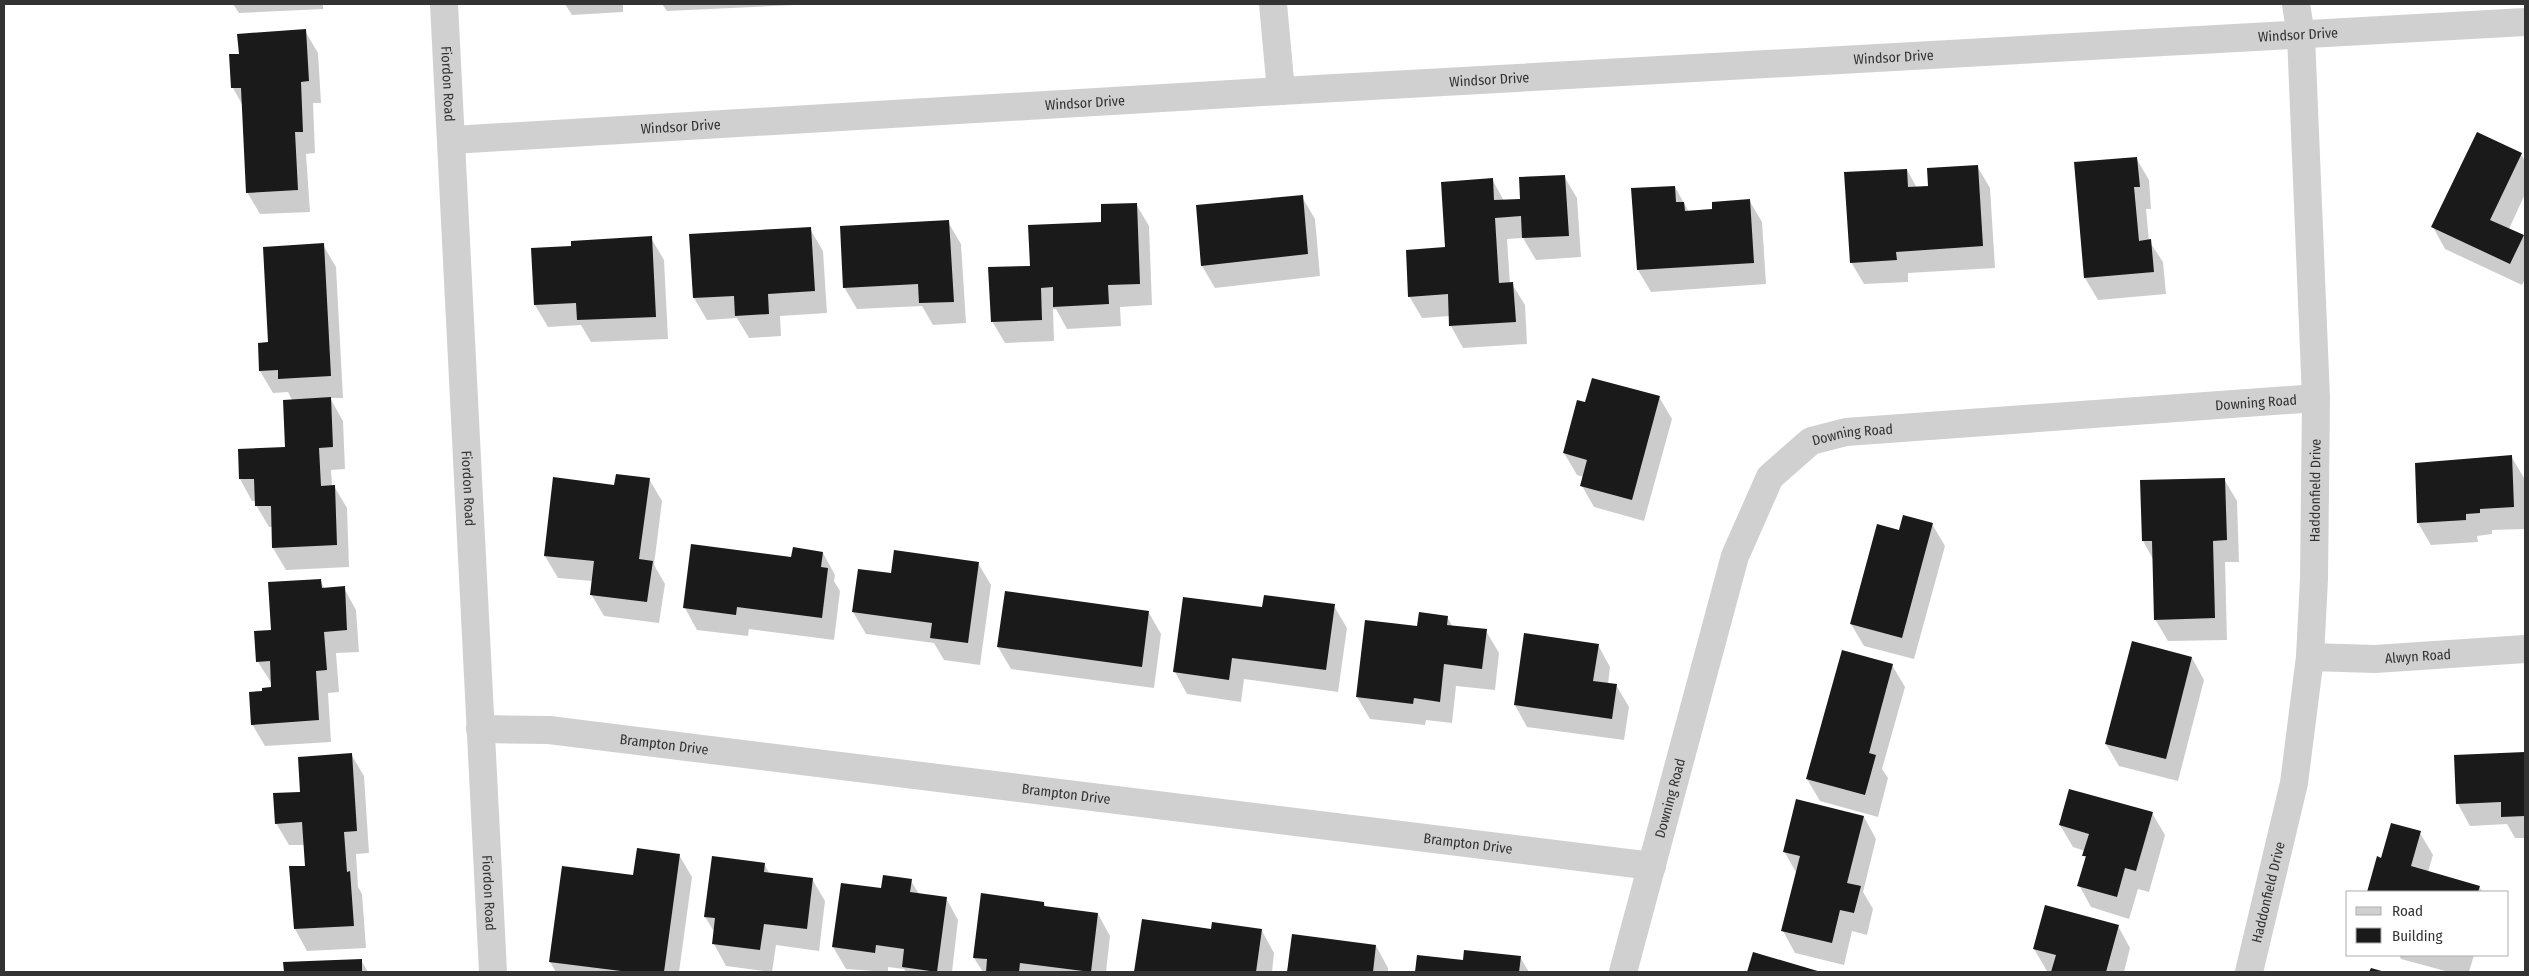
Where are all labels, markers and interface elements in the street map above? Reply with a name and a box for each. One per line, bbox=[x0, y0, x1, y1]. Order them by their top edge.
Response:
street label: Windsor Drive bbox=[2258, 24, 2339, 46]
street label: Fiordon Road bbox=[437, 46, 458, 122]
street label: Windsor Drive bbox=[1853, 47, 1934, 68]
street label: Windsor Drive bbox=[1449, 69, 1530, 91]
street label: Windsor Drive bbox=[1044, 92, 1126, 114]
street label: Windsor Drive bbox=[640, 116, 721, 138]
street label: Downing Road bbox=[2215, 391, 2298, 414]
street label: Downing Road bbox=[1810, 421, 1894, 449]
street label: Haddonfield Drive bbox=[2306, 438, 2325, 542]
street label: Fiordon Road bbox=[458, 450, 478, 527]
street label: Alwyn Road bbox=[2384, 646, 2452, 667]
street label: Brampton Drive bbox=[619, 731, 710, 759]
street label: Downing Road bbox=[1651, 757, 1689, 840]
street label: Brampton Drive bbox=[1021, 780, 1111, 808]
street label: Brampton Drive bbox=[1423, 830, 1513, 858]
street label: Haddonfield Drive bbox=[2248, 840, 2289, 945]
street label: Fiordon Road bbox=[478, 855, 499, 931]
legend bbox=[2346, 891, 2509, 956]
text: Road bbox=[2392, 902, 2423, 920]
text: Building bbox=[2392, 927, 2443, 945]

